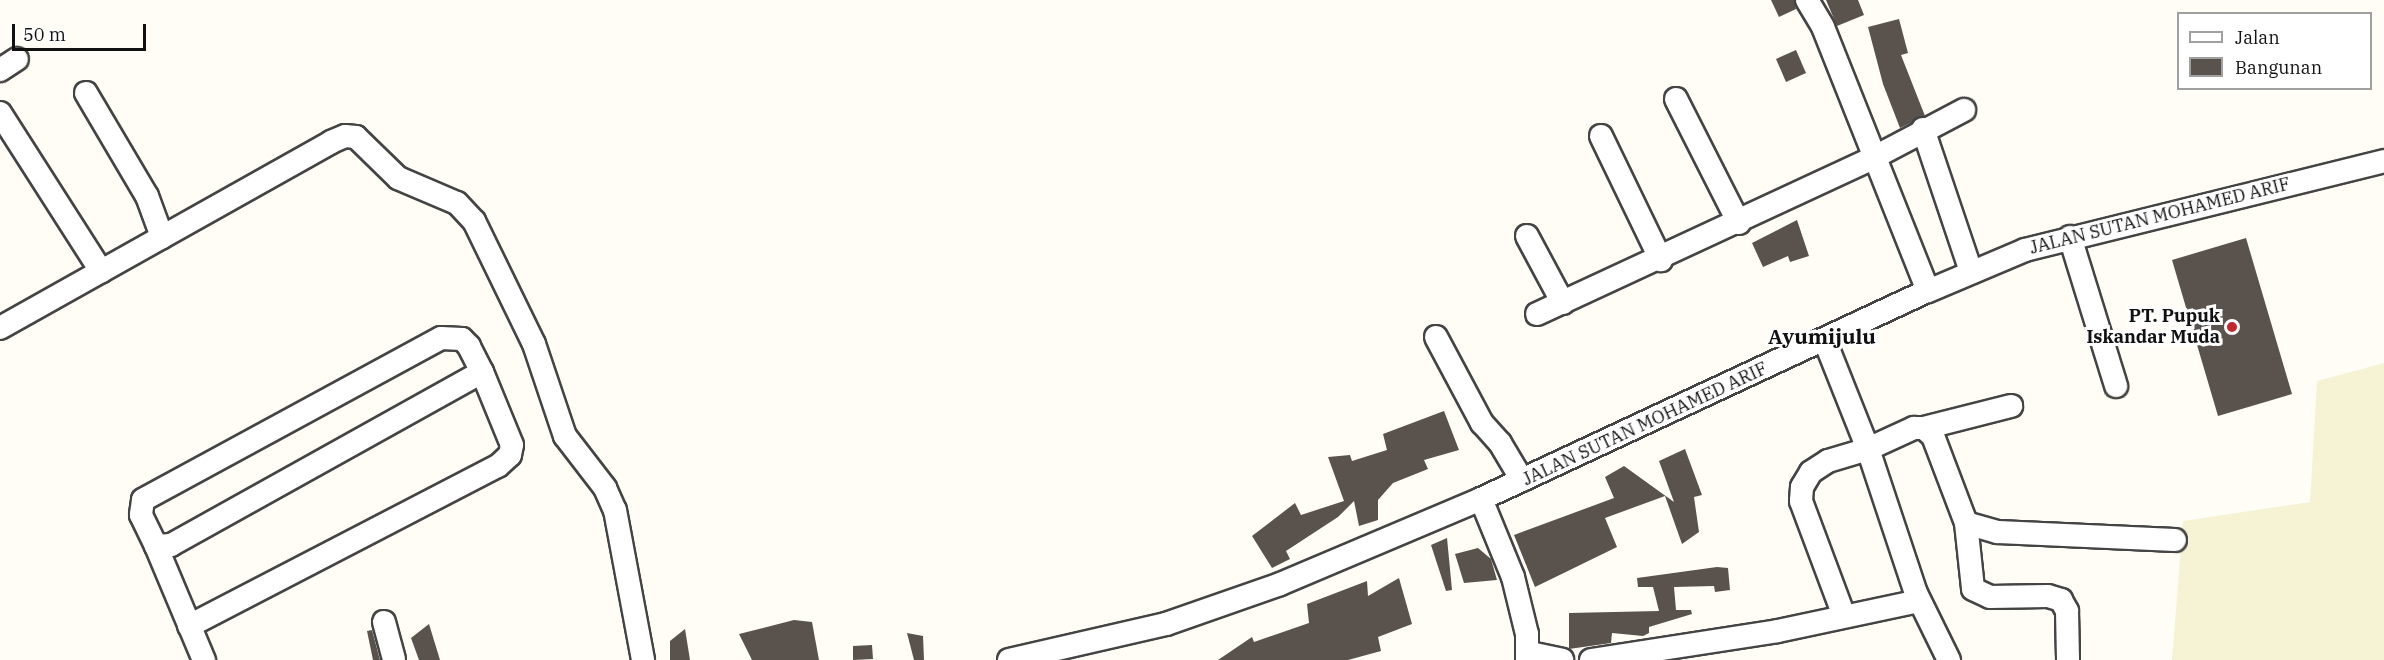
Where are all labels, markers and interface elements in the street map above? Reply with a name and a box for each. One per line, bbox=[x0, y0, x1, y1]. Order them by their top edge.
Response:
scale bar bbox=[15, 12, 148, 50]
legend bbox=[2177, 12, 2372, 90]
text: 50 m bbox=[23, 23, 66, 46]
text: Jalan bbox=[2235, 26, 2280, 49]
text: Bangunan bbox=[2235, 56, 2322, 79]
street label: JALAN SUTAN MOHAMED ARIF bbox=[2027, 173, 2293, 259]
place label: PT. Pupuk Iskandar Muda bbox=[2086, 306, 2220, 348]
marker: PT. Pupuk Iskandar Muda bbox=[2225, 320, 2239, 334]
district label: Ayumijulu bbox=[1768, 323, 1876, 349]
street label: JALAN SUTAN MOHAMED ARIF bbox=[1519, 358, 1771, 490]

